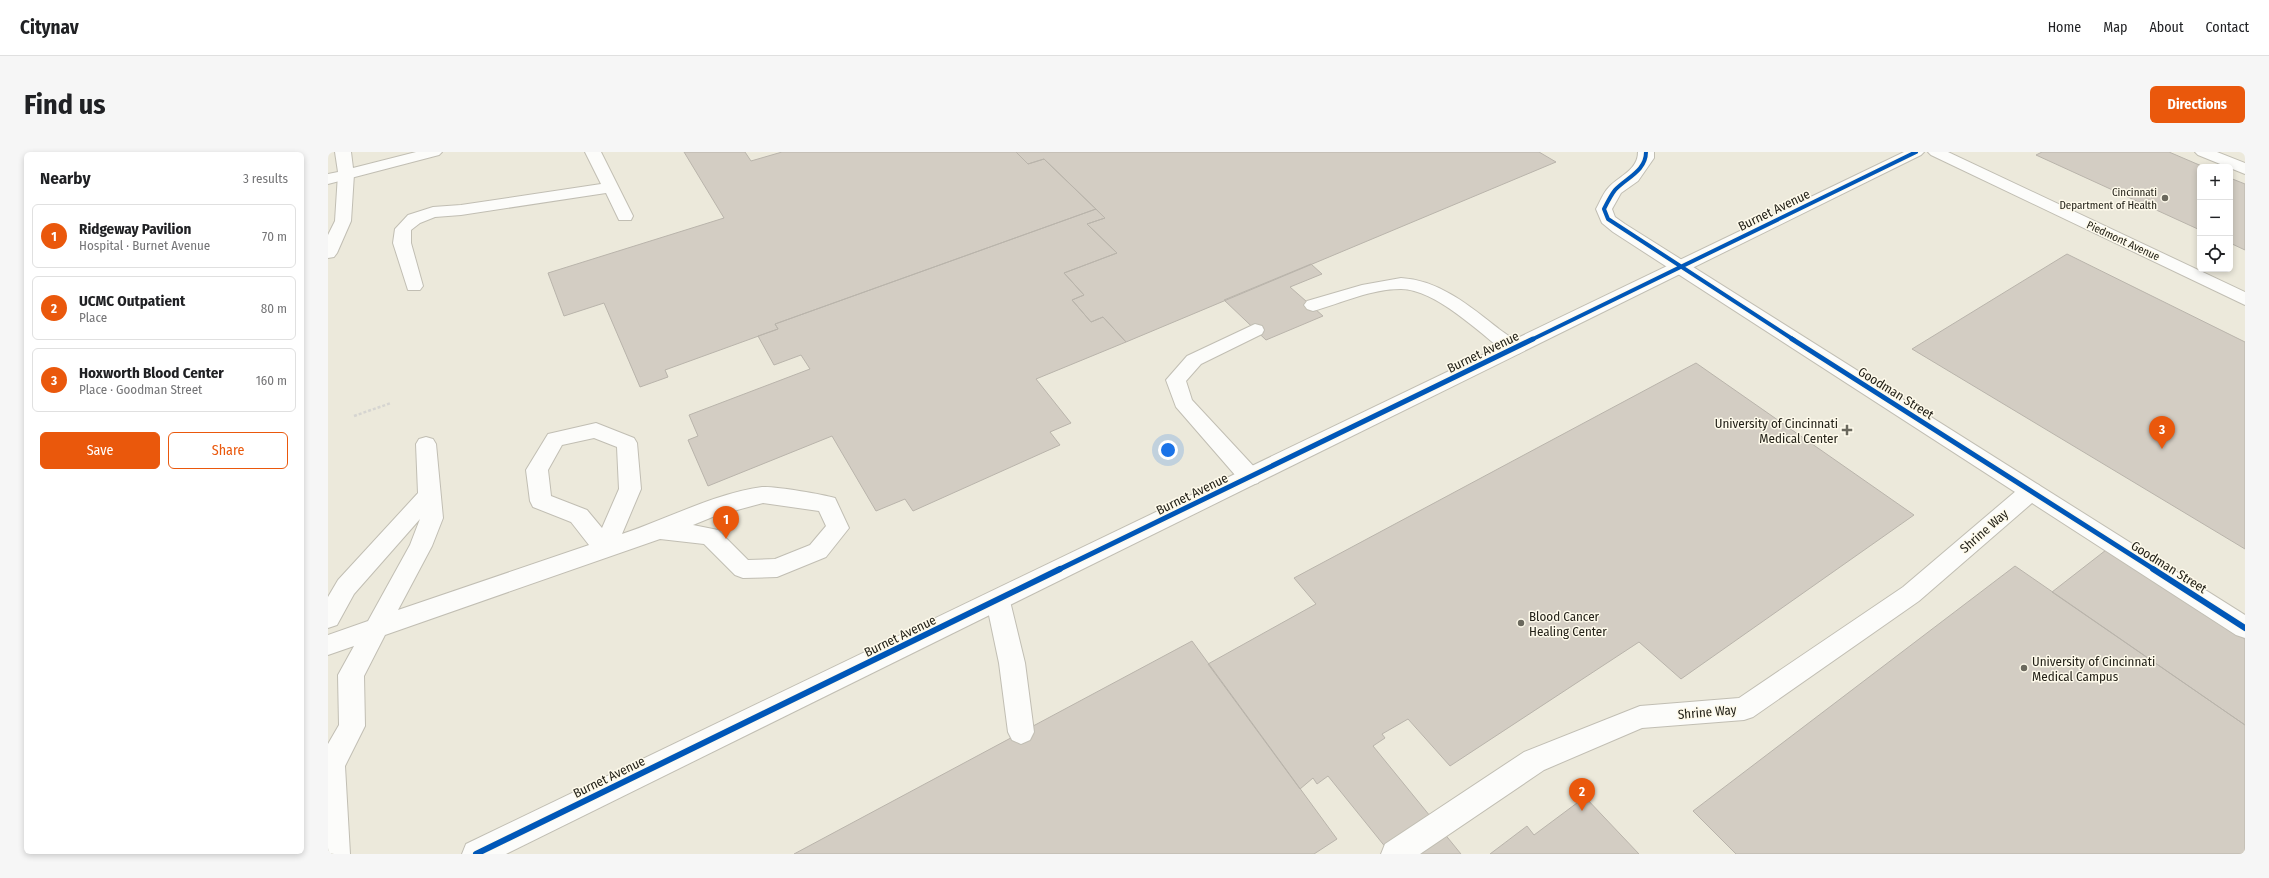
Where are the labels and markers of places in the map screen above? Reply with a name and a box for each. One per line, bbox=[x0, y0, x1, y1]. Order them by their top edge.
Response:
place label: Cincinnati Department of Health bbox=[2059, 186, 2157, 212]
marker: Cincinnati Department of Health bbox=[2160, 193, 2170, 203]
place label: University of Cincinnati Medical Center bbox=[1715, 416, 1838, 446]
pin: 3 bbox=[2149, 416, 2175, 449]
marker: University of Cincinnati Medical Center bbox=[1841, 424, 1853, 436]
pin: 1 bbox=[713, 506, 739, 539]
place label: Blood Cancer Healing Center bbox=[1529, 609, 1607, 639]
marker: Blood Cancer Healing Center bbox=[1516, 618, 1526, 628]
place label: University of Cincinnati Medical Campus bbox=[2032, 654, 2155, 684]
marker: University of Cincinnati Medical Campus bbox=[2019, 663, 2029, 673]
pin: 2 bbox=[1569, 778, 1595, 811]

